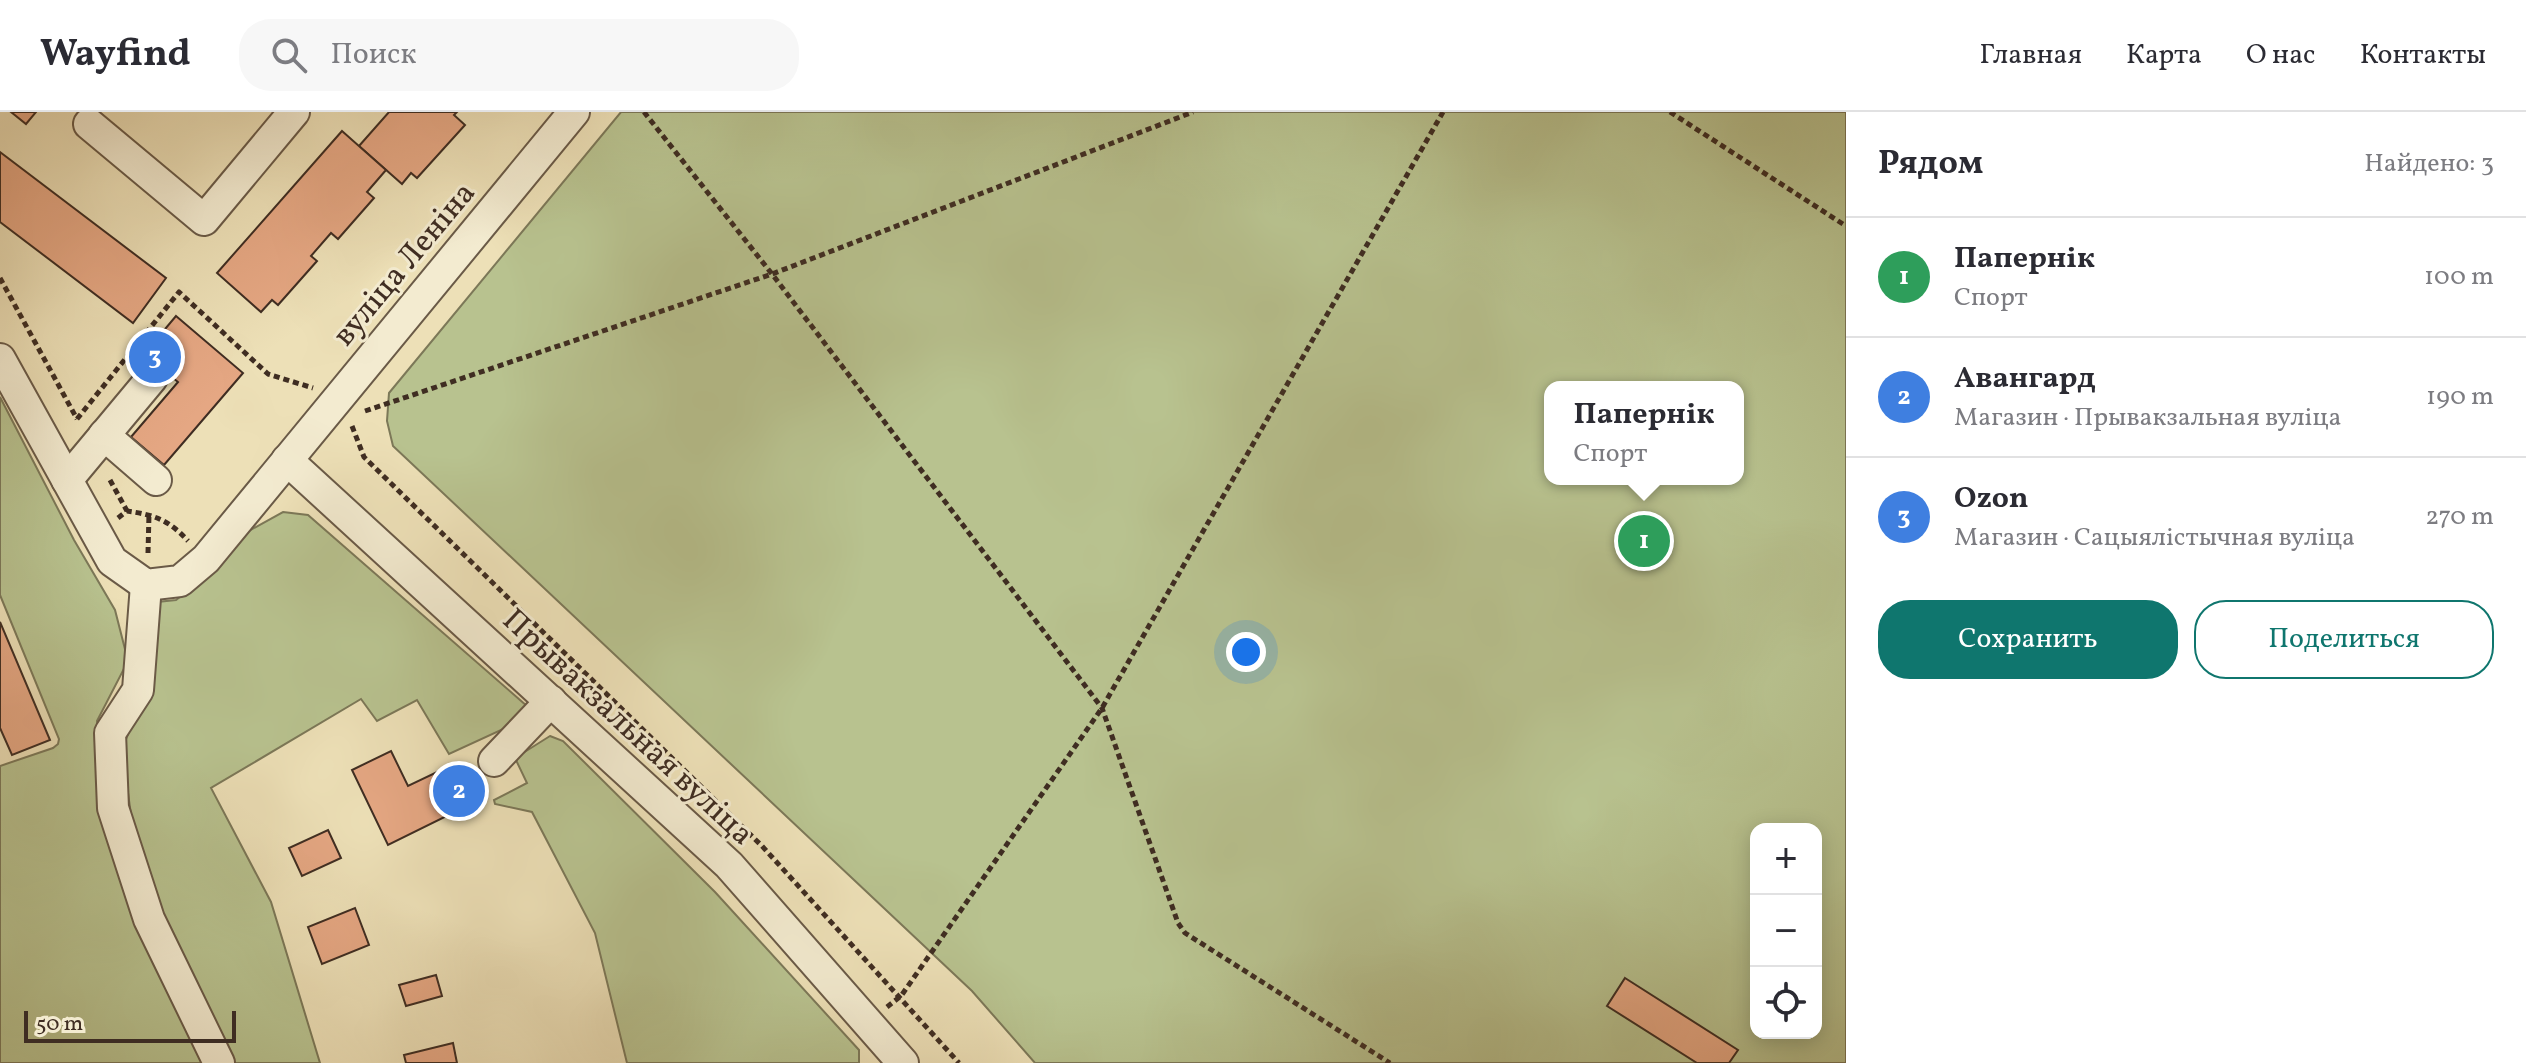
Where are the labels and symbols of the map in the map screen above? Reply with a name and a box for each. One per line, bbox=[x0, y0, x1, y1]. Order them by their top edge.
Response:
street label: вуліца Леніна bbox=[324, 173, 487, 356]
pin: 3 bbox=[129, 327, 181, 387]
pin: 1 bbox=[1618, 511, 1670, 571]
street label: Прывакзальная вуліца bbox=[492, 600, 762, 857]
your location bbox=[1226, 632, 1266, 672]
pin: 2 bbox=[433, 761, 485, 821]
scale bar bbox=[24, 1007, 236, 1043]

